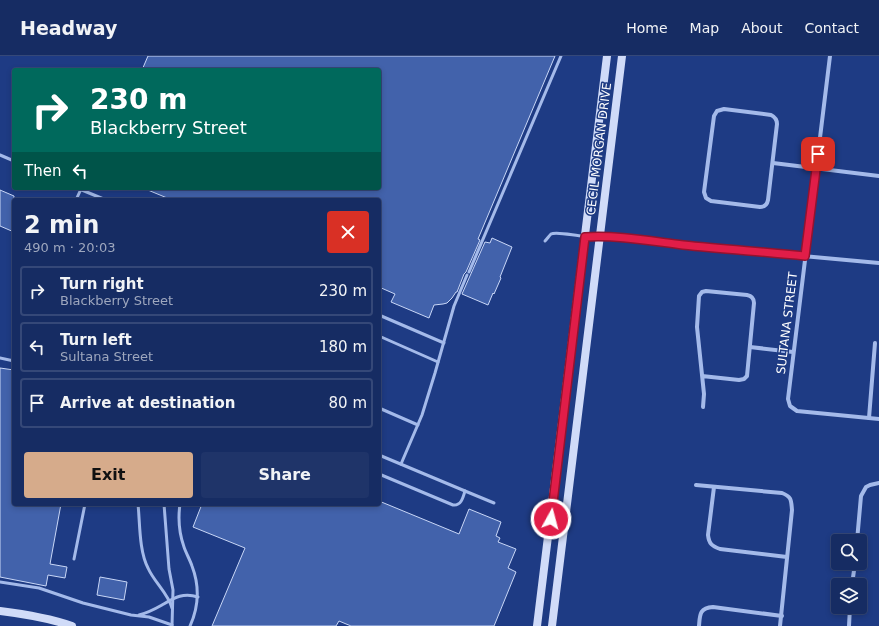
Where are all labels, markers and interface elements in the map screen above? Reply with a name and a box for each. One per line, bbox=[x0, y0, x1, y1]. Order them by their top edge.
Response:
text: Headway bbox=[20, 17, 117, 39]
text: Home bbox=[626, 20, 668, 36]
text: Map bbox=[690, 20, 719, 36]
text: About bbox=[741, 20, 783, 36]
text: Contact bbox=[805, 20, 859, 36]
street label: CECIL MORGAN DRIVE bbox=[584, 82, 614, 216]
text: 230 m bbox=[90, 83, 187, 116]
icon: right bbox=[24, 84, 76, 136]
text: Blackberry Street bbox=[90, 117, 247, 138]
pin bbox=[801, 137, 835, 171]
icon: arrive bbox=[807, 143, 829, 165]
icon: left bbox=[69, 160, 91, 182]
text: Then bbox=[24, 162, 61, 180]
text: 2 min bbox=[24, 211, 99, 239]
button: close bbox=[327, 211, 369, 253]
text: 490 m · 20:03 bbox=[24, 240, 115, 255]
street label: SULTANA STREET bbox=[774, 270, 800, 375]
text: Turn right bbox=[60, 275, 144, 293]
icon: right bbox=[26, 280, 48, 302]
text: 230 m bbox=[319, 282, 367, 300]
text: Blackberry Street bbox=[60, 293, 173, 308]
text: Turn left bbox=[60, 331, 132, 349]
icon: left bbox=[26, 336, 48, 358]
text: 180 m bbox=[319, 338, 367, 356]
text: Sultana Street bbox=[60, 349, 153, 364]
icon: arrive bbox=[26, 392, 48, 414]
text: Arrive at destination bbox=[60, 394, 235, 412]
text: 80 m bbox=[329, 394, 367, 412]
button: Exit bbox=[24, 452, 193, 498]
button: Share bbox=[201, 452, 369, 498]
position arrow bbox=[530, 498, 572, 540]
map controls bbox=[831, 534, 867, 614]
button: search bbox=[831, 534, 867, 570]
button: layers bbox=[831, 578, 867, 614]

